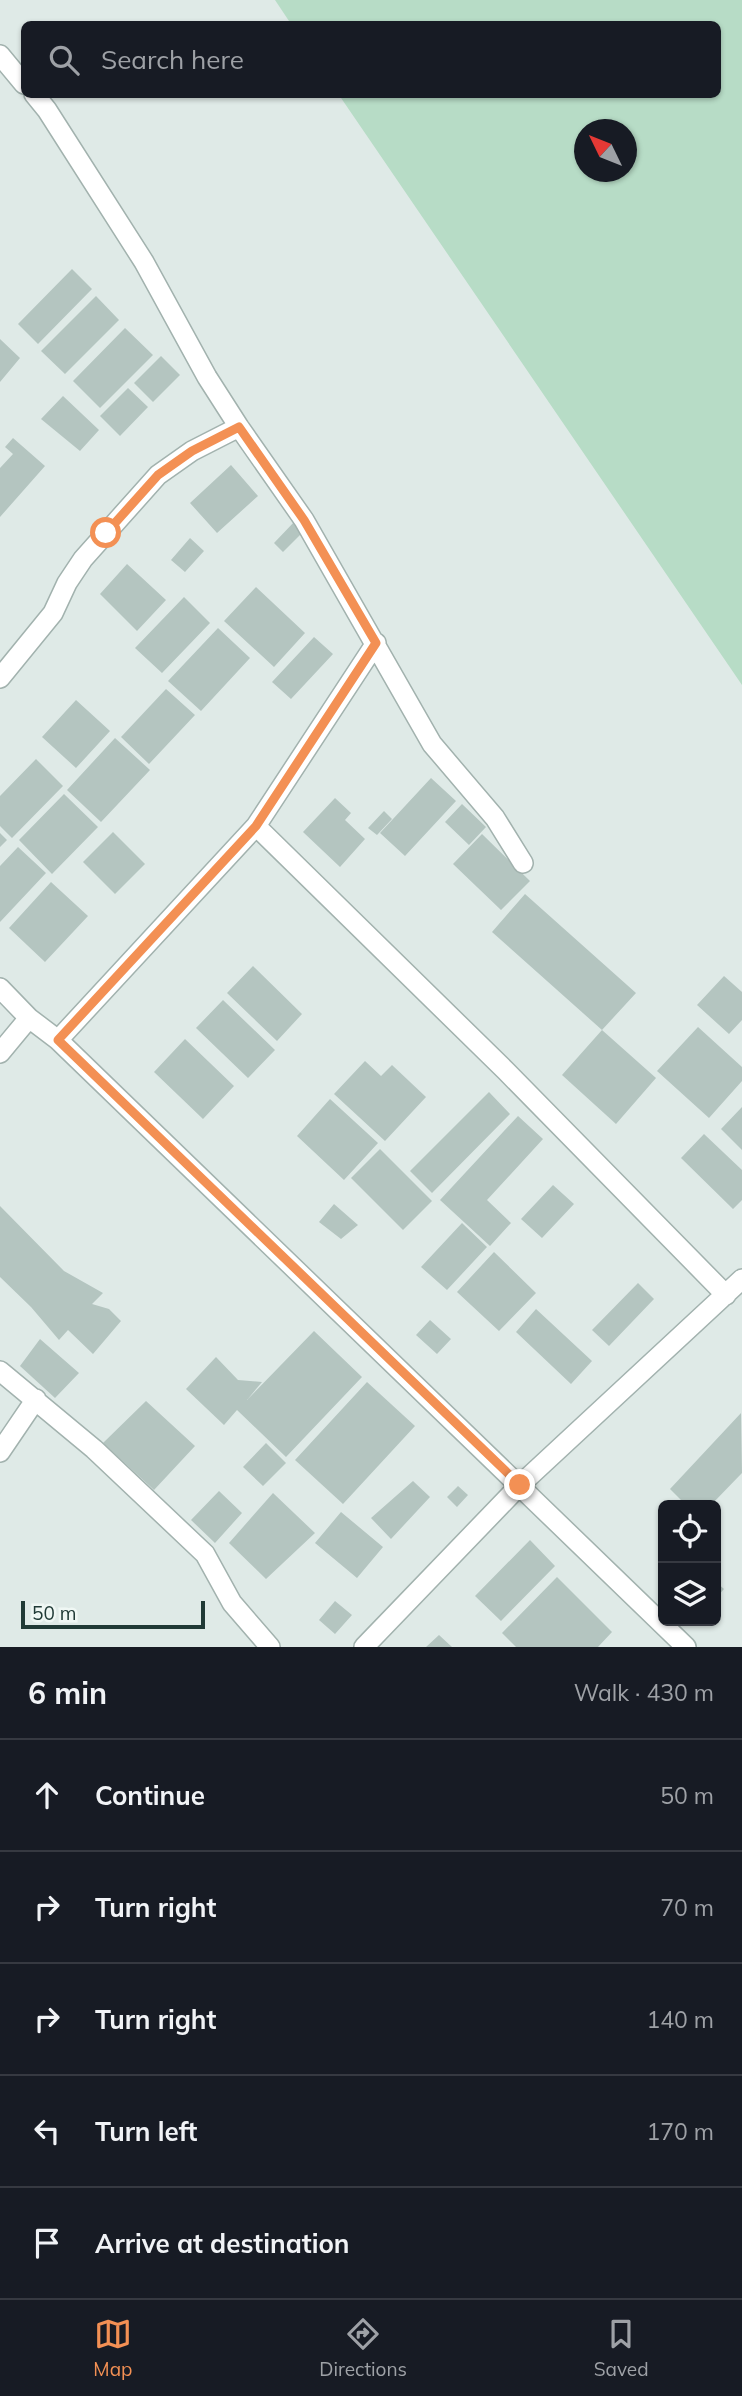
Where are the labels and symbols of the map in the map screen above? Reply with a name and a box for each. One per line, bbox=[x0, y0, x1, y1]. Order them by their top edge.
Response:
north arrow bbox=[574, 119, 637, 182]
route start bbox=[90, 517, 121, 548]
route end bbox=[504, 1469, 535, 1500]
scale bar bbox=[21, 1598, 205, 1630]

